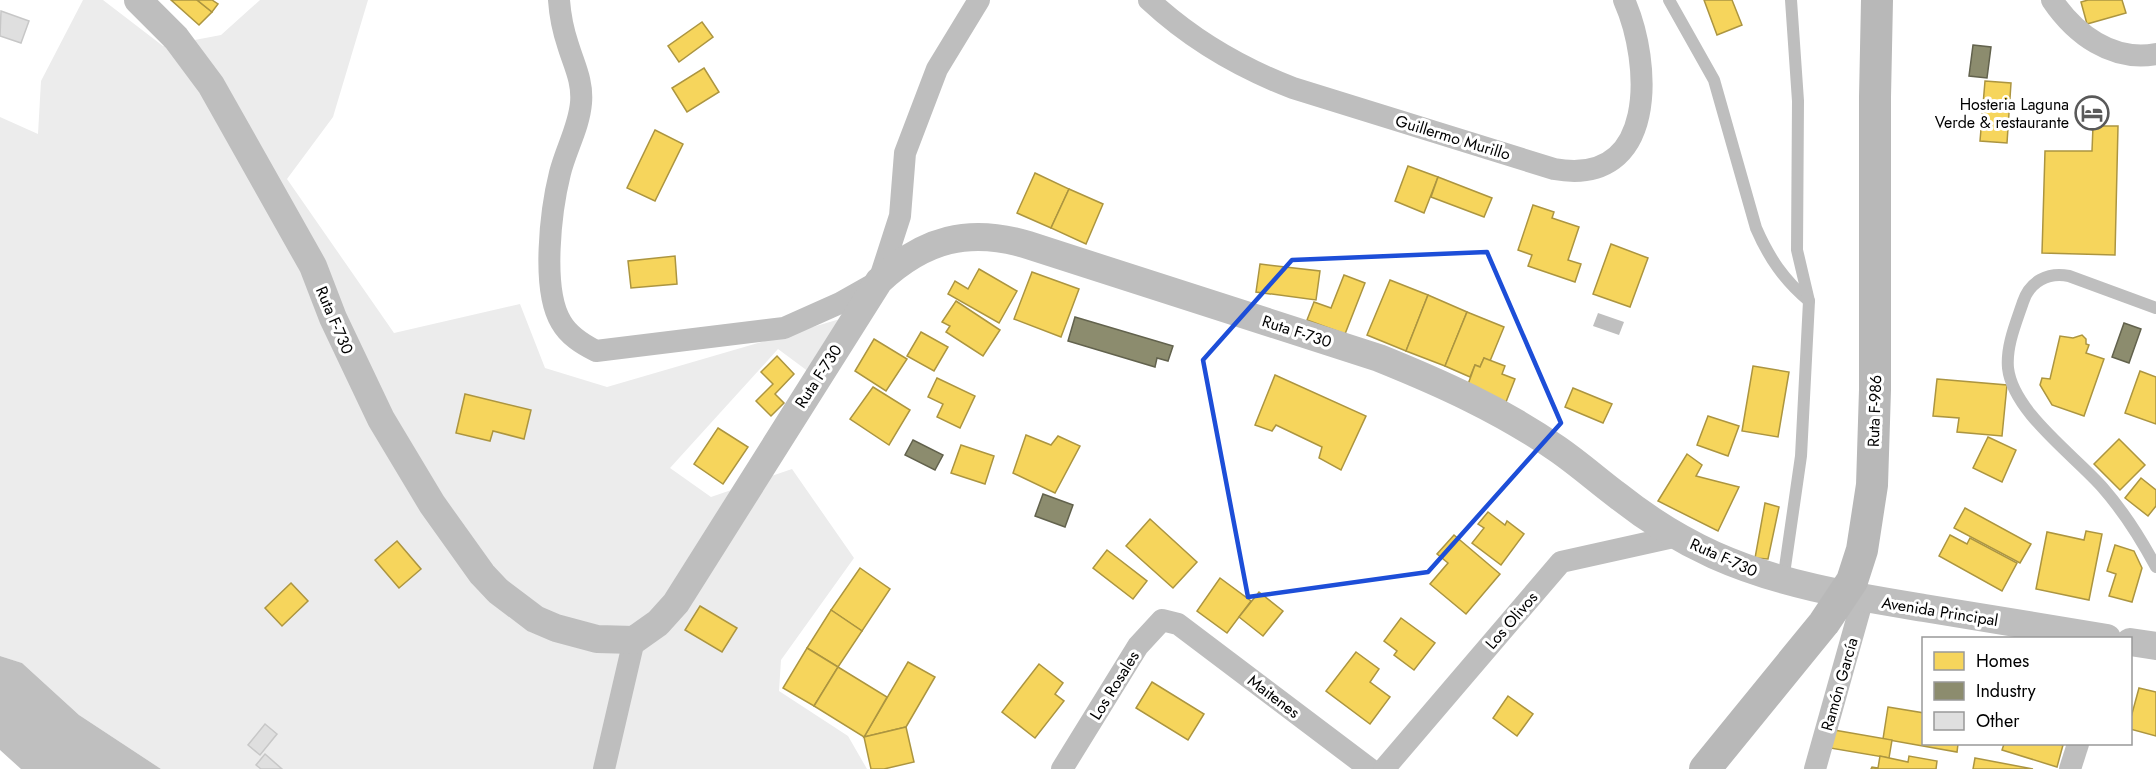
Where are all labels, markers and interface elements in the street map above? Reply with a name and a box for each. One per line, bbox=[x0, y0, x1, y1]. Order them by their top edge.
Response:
place label: Hosteria Laguna Verde & restaurante bbox=[1935, 93, 2069, 134]
hotel icon: Hosteria Laguna Verde & restaurante bbox=[2074, 95, 2110, 131]
street label: Guillermo Murillo bbox=[1393, 109, 1513, 166]
street label: Ruta F-730 bbox=[310, 283, 359, 358]
street label: Ruta F-730 bbox=[1259, 309, 1335, 354]
street label: Ruta F-730 bbox=[789, 340, 848, 413]
street label: Ruta F-986 bbox=[1862, 375, 1887, 448]
street label: Ruta F-730 bbox=[1686, 532, 1761, 583]
street label: Los Olivos bbox=[1480, 586, 1543, 654]
street label: Avenida Principal bbox=[1880, 591, 2000, 632]
street label: Ramón García bbox=[1815, 635, 1864, 733]
legend bbox=[1922, 637, 2132, 745]
street label: Los Rosales bbox=[1084, 646, 1145, 724]
text: Homes bbox=[1976, 648, 2029, 674]
street label: Maitenes bbox=[1243, 669, 1305, 724]
text: Industry bbox=[1976, 678, 2036, 704]
text: Other bbox=[1976, 708, 2020, 734]

